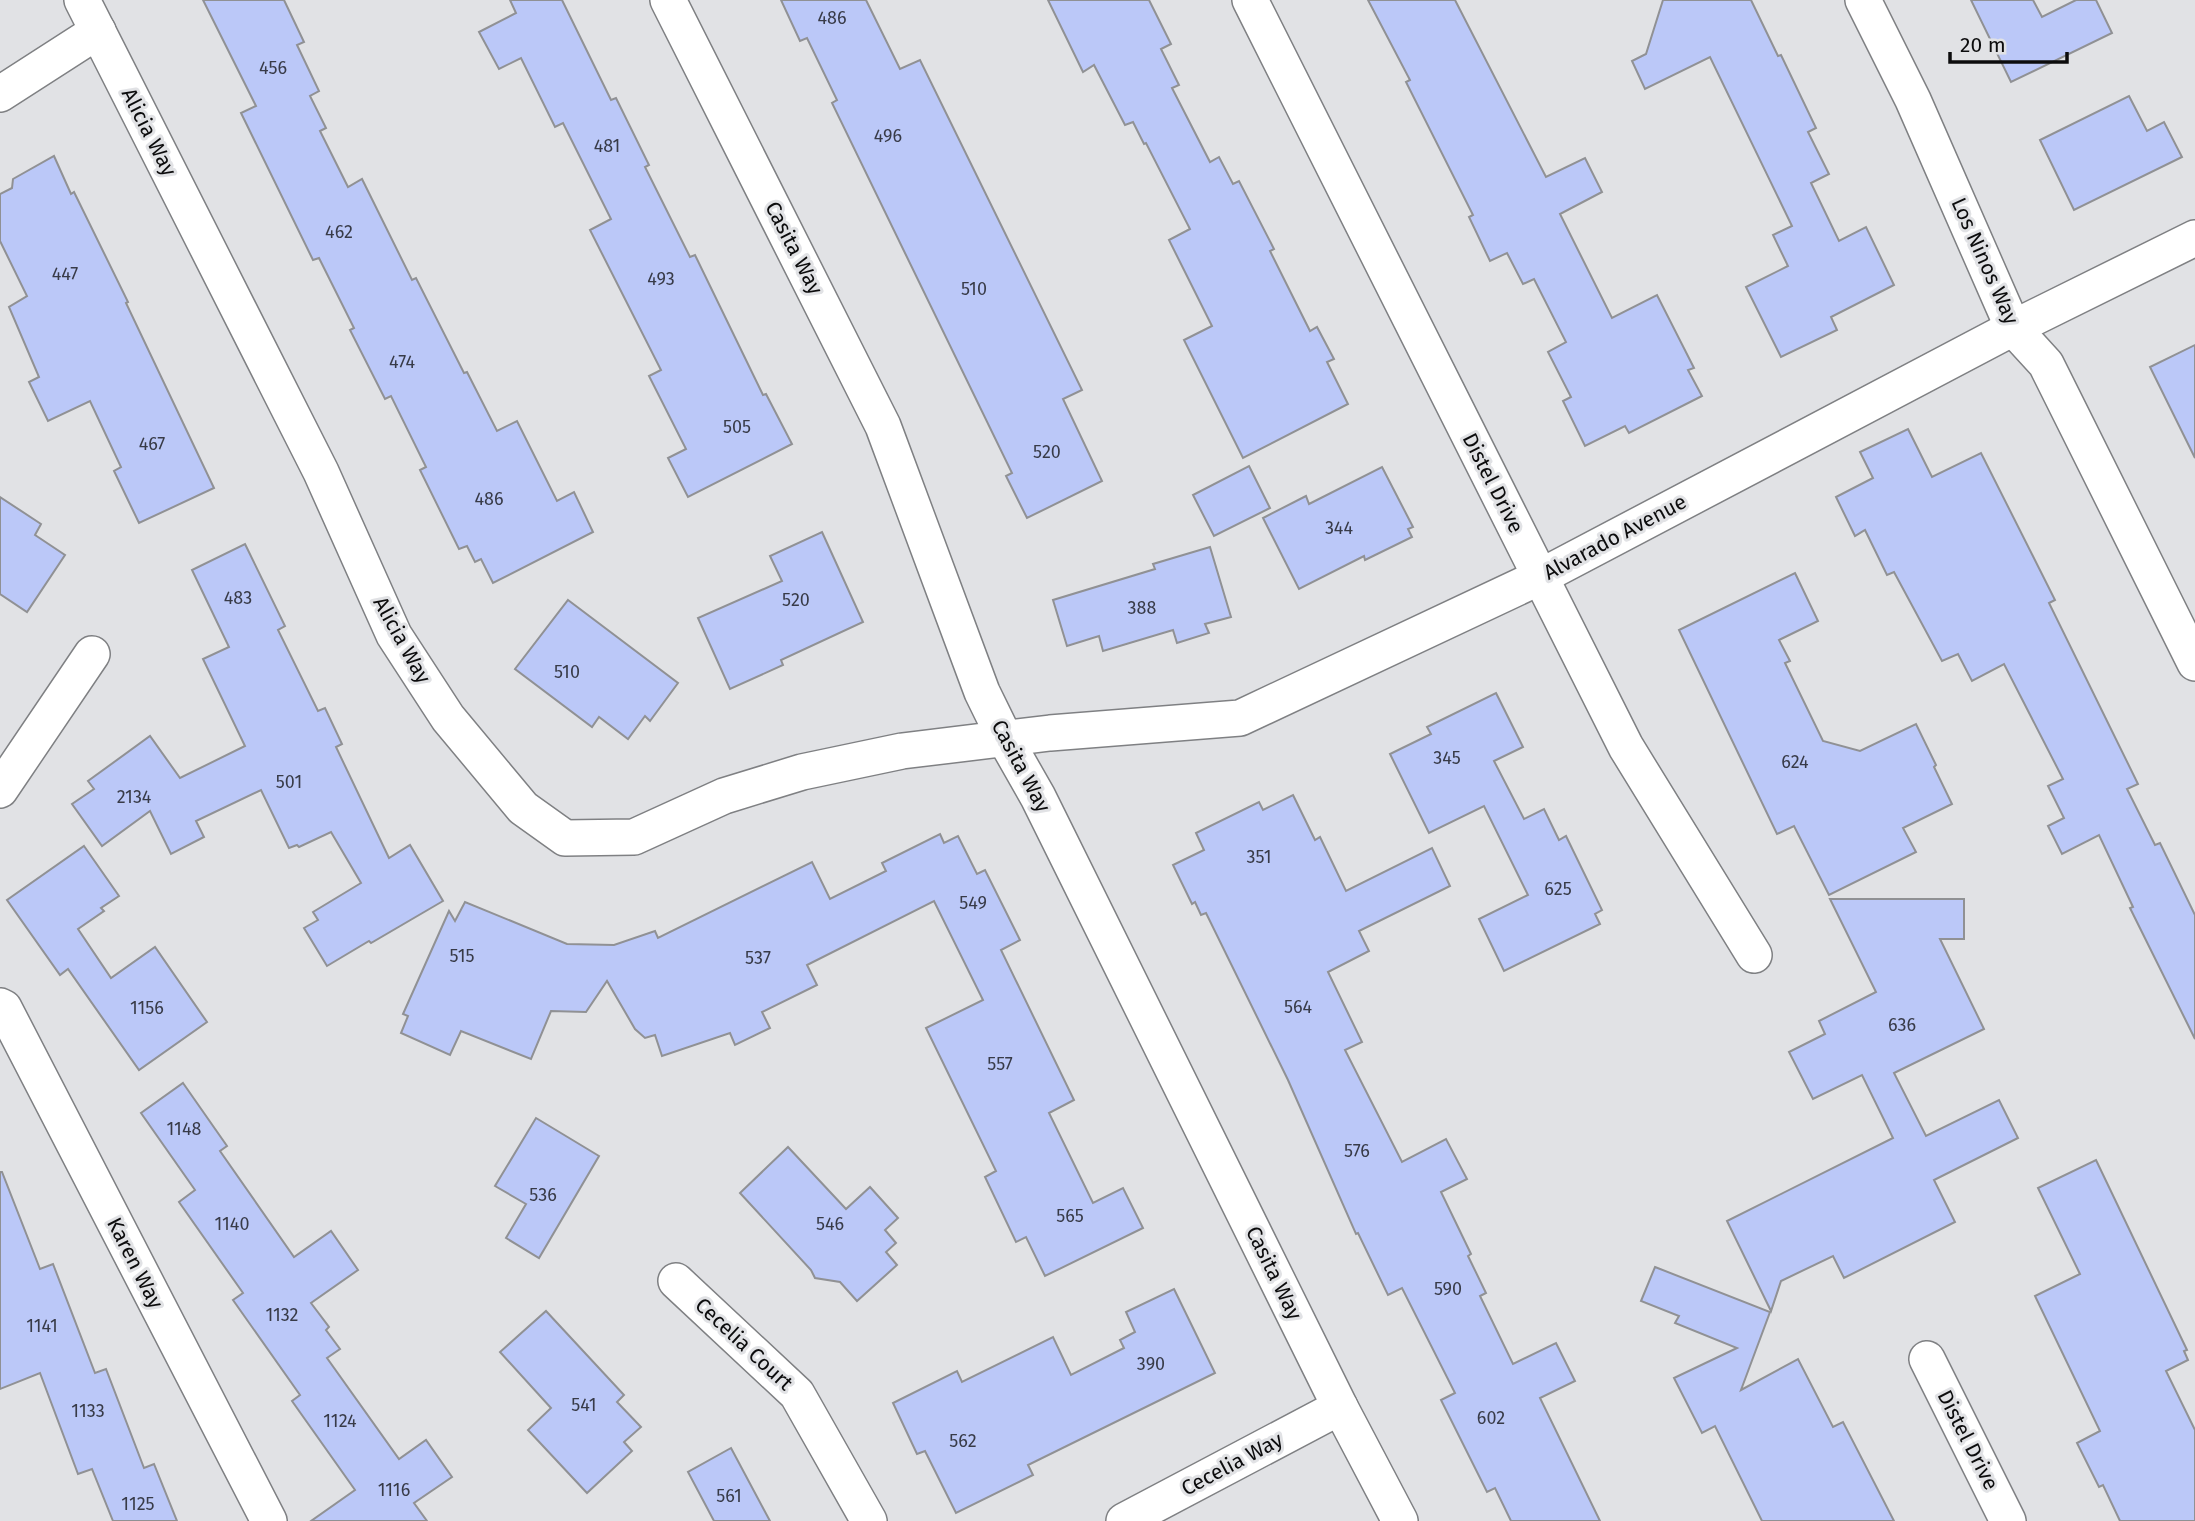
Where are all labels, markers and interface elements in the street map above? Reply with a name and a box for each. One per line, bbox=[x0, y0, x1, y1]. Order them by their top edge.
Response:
house number: 486 bbox=[817, 7, 847, 29]
scale bar bbox=[1950, 21, 2067, 65]
text: 20 m bbox=[1960, 32, 2006, 58]
house number: 456 bbox=[259, 57, 287, 79]
street label: Alicia Way bbox=[116, 84, 182, 181]
house number: 496 bbox=[874, 125, 902, 147]
house number: 481 bbox=[594, 135, 620, 157]
street label: Los Ninos Way bbox=[1945, 194, 2025, 329]
street label: Casita Way bbox=[759, 197, 829, 300]
house number: 462 bbox=[325, 221, 353, 243]
house number: 447 bbox=[52, 263, 78, 285]
house number: 493 bbox=[647, 268, 675, 290]
house number: 510 bbox=[961, 278, 987, 300]
house number: 474 bbox=[389, 351, 415, 373]
house number: 505 bbox=[723, 416, 751, 438]
street label: Distel Drive bbox=[1457, 429, 1529, 537]
house number: 467 bbox=[139, 433, 165, 455]
house number: 520 bbox=[1033, 441, 1061, 463]
house number: 486 bbox=[474, 488, 504, 510]
street label: Alvarado Avenue bbox=[1539, 488, 1691, 586]
house number: 344 bbox=[1325, 517, 1353, 539]
house number: 483 bbox=[224, 587, 252, 609]
house number: 520 bbox=[782, 589, 810, 611]
street label: Alicia Way bbox=[368, 592, 437, 689]
house number: 388 bbox=[1128, 597, 1156, 619]
house number: 510 bbox=[554, 661, 580, 683]
street label: Casita Way bbox=[986, 715, 1057, 817]
house number: 345 bbox=[1433, 747, 1461, 769]
house number: 624 bbox=[1781, 751, 1809, 773]
house number: 501 bbox=[276, 771, 302, 793]
house number: 2134 bbox=[117, 786, 152, 808]
house number: 351 bbox=[1247, 846, 1271, 868]
house number: 625 bbox=[1544, 878, 1572, 900]
house number: 549 bbox=[959, 892, 987, 914]
house number: 515 bbox=[450, 945, 474, 967]
house number: 537 bbox=[745, 947, 771, 969]
house number: 564 bbox=[1284, 996, 1313, 1018]
house number: 1156 bbox=[130, 997, 164, 1019]
house number: 636 bbox=[1888, 1014, 1916, 1036]
house number: 557 bbox=[987, 1053, 1013, 1075]
house number: 1148 bbox=[167, 1118, 201, 1140]
house number: 576 bbox=[1344, 1140, 1370, 1162]
house number: 536 bbox=[529, 1184, 557, 1206]
house number: 565 bbox=[1056, 1205, 1084, 1227]
street label: Karen Way bbox=[101, 1213, 169, 1313]
house number: 1140 bbox=[215, 1213, 249, 1235]
house number: 546 bbox=[816, 1213, 844, 1235]
street label: Casita Way bbox=[1240, 1222, 1308, 1325]
house number: 590 bbox=[1434, 1278, 1462, 1300]
street label: Cecelia Court bbox=[690, 1292, 799, 1396]
house number: 1132 bbox=[265, 1304, 299, 1326]
house number: 1141 bbox=[26, 1315, 58, 1337]
house number: 390 bbox=[1137, 1353, 1165, 1375]
street label: Distel Drive bbox=[1932, 1386, 2004, 1494]
house number: 541 bbox=[571, 1394, 597, 1416]
house number: 1133 bbox=[71, 1400, 105, 1422]
house number: 602 bbox=[1477, 1407, 1505, 1429]
house number: 1124 bbox=[323, 1410, 357, 1432]
street label: Cecelia Way bbox=[1177, 1426, 1288, 1502]
house number: 562 bbox=[949, 1430, 977, 1452]
house number: 1116 bbox=[378, 1479, 410, 1501]
house number: 561 bbox=[716, 1485, 742, 1507]
house number: 1125 bbox=[121, 1493, 155, 1515]

